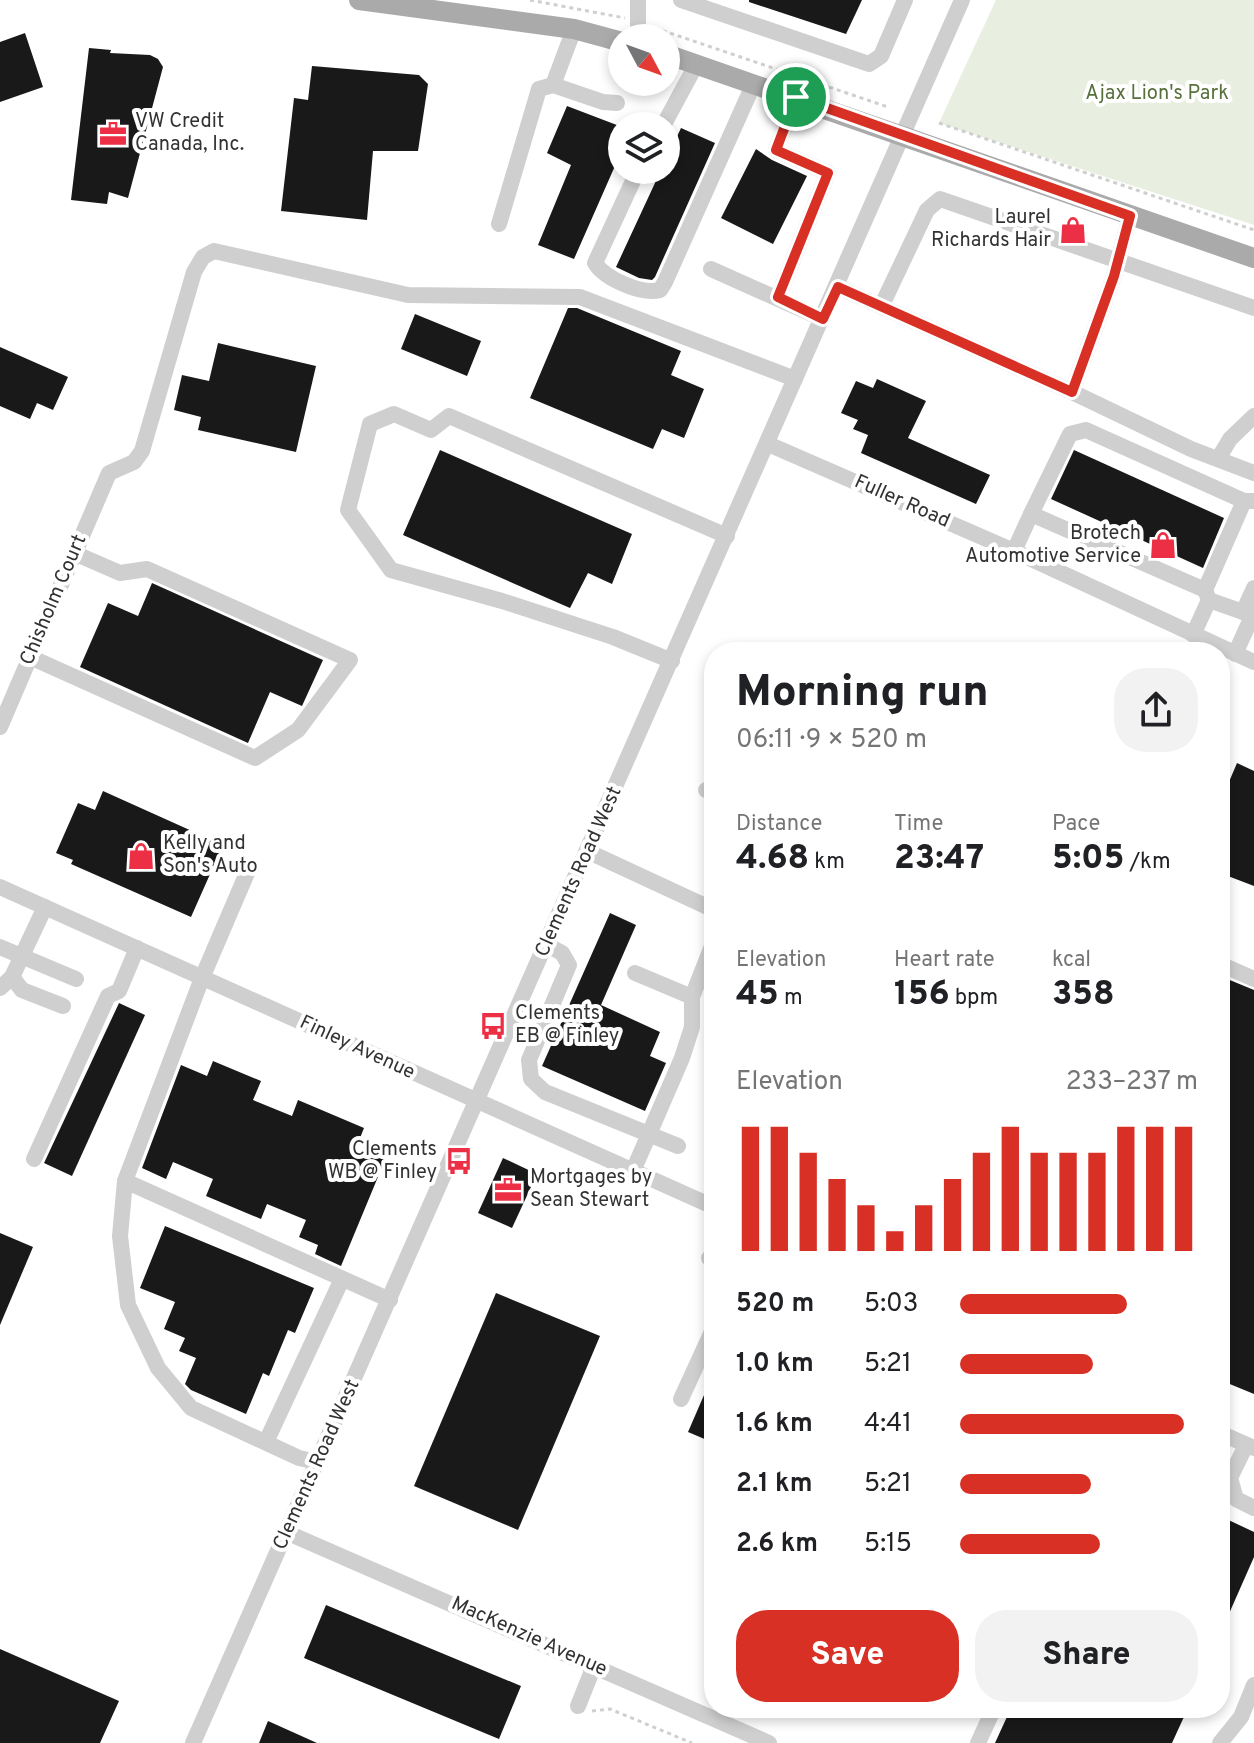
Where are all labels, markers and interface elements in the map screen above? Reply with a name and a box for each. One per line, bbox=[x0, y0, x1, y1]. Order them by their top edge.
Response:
north arrow bbox=[608, 24, 680, 96]
map controls bbox=[608, 24, 680, 184]
pin bbox=[762, 63, 830, 131]
icon: arrive bbox=[774, 75, 818, 119]
park label: Ajax Lion's Park bbox=[1085, 81, 1229, 107]
place label: VW Credit Canada, Inc. bbox=[135, 109, 244, 158]
button: layers bbox=[608, 112, 680, 184]
office icon: VW Credit Canada, Inc. bbox=[98, 119, 128, 149]
place label: Laurel Richards Hair bbox=[931, 205, 1051, 254]
shop icon: Laurel Richards Hair bbox=[1058, 215, 1088, 245]
street label: Fuller Road bbox=[850, 469, 954, 535]
place label: Brotech Automotive Service bbox=[965, 521, 1141, 570]
shop icon: Brotech Automotive Service bbox=[1148, 530, 1178, 560]
street label: Chisholm Court bbox=[15, 531, 93, 669]
text: Morning run bbox=[736, 666, 989, 722]
button: share bbox=[1114, 668, 1198, 752]
text: 06:11 · 9 × 520 m bbox=[736, 724, 927, 757]
street label: Clements Road West bbox=[530, 783, 628, 961]
text: Distance bbox=[736, 811, 822, 838]
text: Time bbox=[894, 811, 943, 838]
text: Pace bbox=[1052, 811, 1100, 838]
place label: Kelly and Son's Auto bbox=[163, 831, 258, 880]
text: 4.68 bbox=[736, 838, 809, 881]
text: 23:47 bbox=[894, 838, 984, 881]
text: 5:05 bbox=[1052, 838, 1124, 881]
shop icon: Kelly and Son's Auto bbox=[126, 841, 156, 871]
text: km bbox=[809, 849, 845, 876]
text: /km bbox=[1124, 849, 1171, 876]
text: Elevation bbox=[736, 947, 826, 974]
text: Heart rate bbox=[894, 947, 995, 974]
text: kcal bbox=[1052, 947, 1091, 974]
text: 45 bbox=[736, 974, 779, 1017]
text: 156 bbox=[894, 974, 950, 1017]
text: 358 bbox=[1052, 974, 1115, 1017]
text: m bbox=[779, 985, 803, 1012]
text: bpm bbox=[950, 985, 998, 1012]
place label: Clements EB @ Finley bbox=[515, 1001, 619, 1050]
street label: Finley Avenue bbox=[295, 1010, 419, 1086]
bus stop icon: Clements EB @ Finley bbox=[478, 1011, 508, 1041]
text: Elevation bbox=[736, 1066, 843, 1099]
text: 233–237 m bbox=[1066, 1066, 1198, 1099]
place label: Clements WB @ Finley bbox=[328, 1137, 437, 1186]
bus stop icon: Clements WB @ Finley bbox=[444, 1146, 474, 1176]
place label: Mortgages by Sean Stewart bbox=[530, 1165, 652, 1214]
office icon: Mortgages by Sean Stewart bbox=[493, 1175, 523, 1205]
text: 520 m bbox=[736, 1288, 814, 1321]
text: 5:03 bbox=[864, 1288, 918, 1321]
text: 1.0 km bbox=[736, 1348, 814, 1381]
text: 5:21 bbox=[864, 1348, 912, 1381]
street label: Clements Road West bbox=[268, 1376, 366, 1554]
text: 1.6 km bbox=[736, 1408, 813, 1441]
text: 4:41 bbox=[864, 1408, 912, 1441]
text: 2.1 km bbox=[736, 1468, 812, 1501]
text: 5:21 bbox=[864, 1468, 912, 1501]
text: 2.6 km bbox=[736, 1528, 818, 1561]
text: 5:15 bbox=[864, 1528, 912, 1561]
street label: MacKenzie Avenue bbox=[447, 1591, 611, 1683]
button: Save bbox=[736, 1610, 959, 1702]
button: Share bbox=[975, 1610, 1198, 1702]

